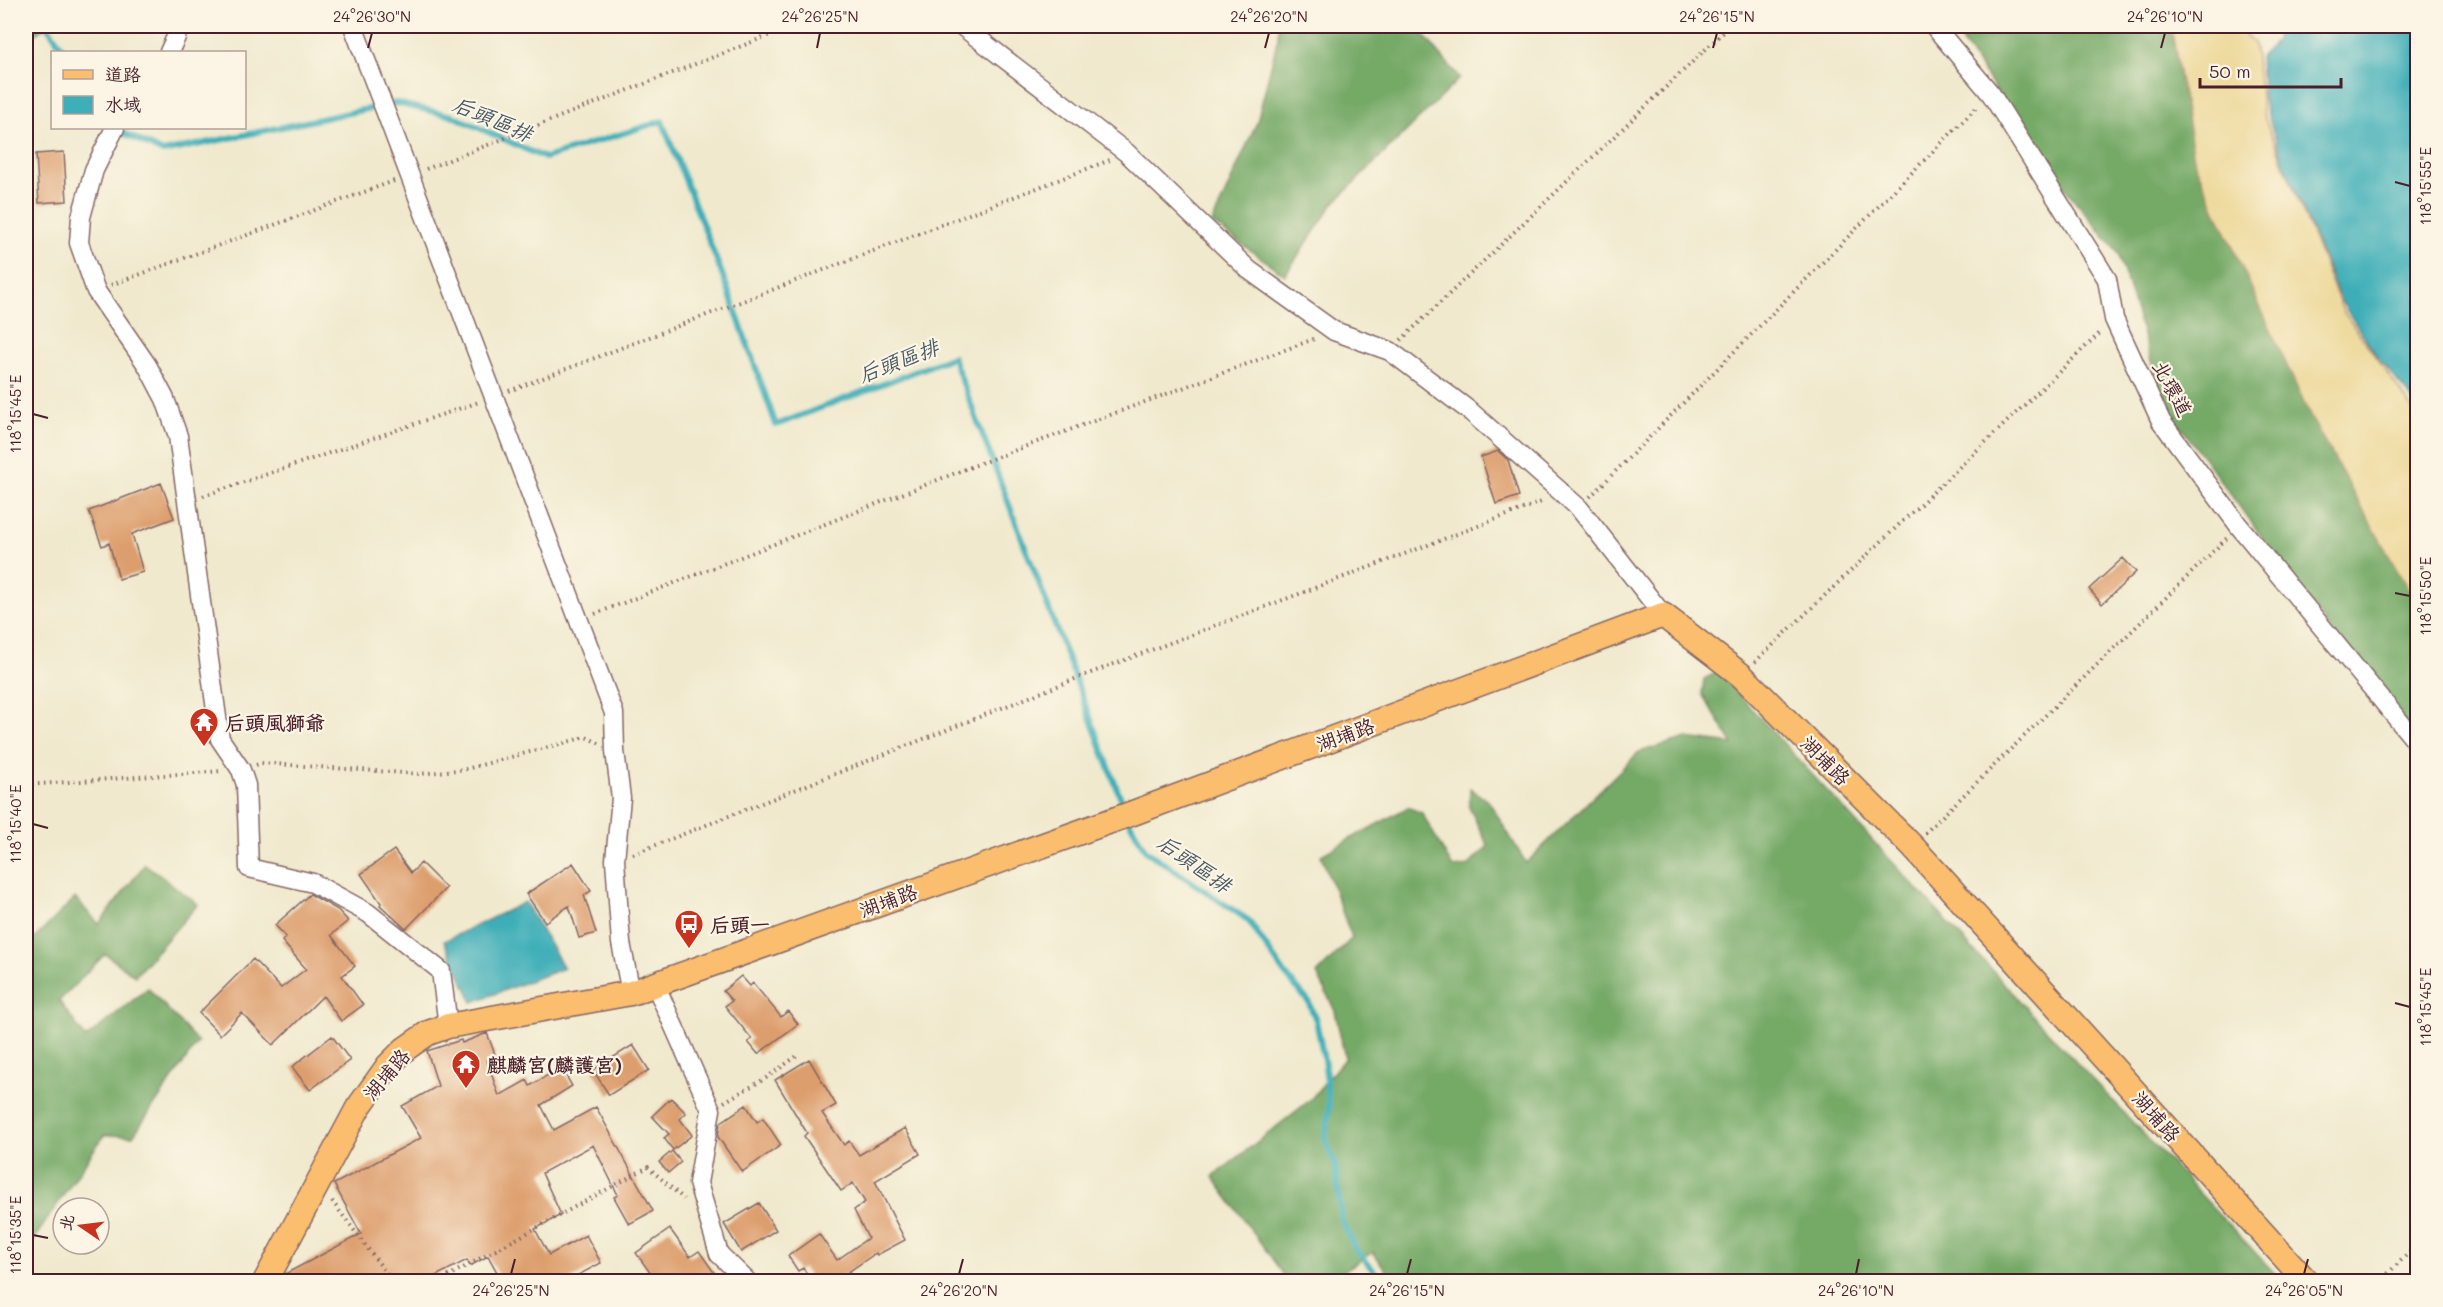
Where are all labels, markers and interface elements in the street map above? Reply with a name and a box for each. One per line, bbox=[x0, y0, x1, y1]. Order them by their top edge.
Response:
text: 24°26'30"N bbox=[333, 6, 411, 26]
text: 24°26'25"N bbox=[781, 6, 859, 26]
text: 24°26'20"N bbox=[1230, 6, 1308, 26]
text: 24°26'15"N bbox=[1679, 6, 1755, 26]
text: 24°26'10"N bbox=[2127, 6, 2203, 26]
legend bbox=[51, 51, 246, 129]
scale bar bbox=[2200, 51, 2341, 89]
text: 50 m bbox=[2209, 59, 2251, 83]
text: 道路 bbox=[105, 62, 141, 86]
water label: 后頭區排 bbox=[449, 89, 539, 148]
text: 水域 bbox=[105, 92, 141, 116]
text: 118°15'55"E bbox=[2415, 146, 2435, 225]
water label: 后頭區排 bbox=[854, 332, 944, 388]
street label: 北環道 bbox=[2147, 355, 2199, 421]
text: 118°15'45"E bbox=[5, 374, 25, 453]
text: 118°15'50"E bbox=[2415, 556, 2435, 635]
temple icon: 后頭風獅爺 bbox=[188, 706, 220, 748]
place label: 后頭風獅爺 bbox=[225, 709, 325, 735]
street label: 湖埔路 bbox=[1312, 711, 1379, 756]
street label: 湖埔路 bbox=[1796, 730, 1857, 791]
text: 118°15'40"E bbox=[5, 784, 25, 863]
water label: 后頭區排 bbox=[1153, 828, 1239, 899]
street label: 湖埔路 bbox=[855, 877, 922, 922]
bus stop icon: 后頭一 bbox=[673, 908, 705, 950]
place label: 后頭一 bbox=[710, 911, 770, 937]
text: 118°15'45"E bbox=[2415, 967, 2435, 1046]
street label: 湖埔路 bbox=[357, 1042, 416, 1105]
temple icon: 麒麟宮(麟護宮) bbox=[450, 1048, 482, 1090]
place label: 麒麟宮(麟護宮) bbox=[487, 1051, 622, 1077]
street label: 湖埔路 bbox=[2127, 1085, 2187, 1148]
text: 118°15'35"E bbox=[5, 1195, 25, 1274]
north arrow bbox=[51, 1196, 111, 1256]
text: 北 bbox=[54, 1212, 78, 1233]
text: 24°26'25"N bbox=[472, 1280, 550, 1300]
text: 24°26'20"N bbox=[920, 1280, 998, 1300]
text: 24°26'15"N bbox=[1369, 1280, 1445, 1300]
text: 24°26'10"N bbox=[1818, 1280, 1894, 1300]
text: 24°26'05"N bbox=[2265, 1280, 2343, 1300]

